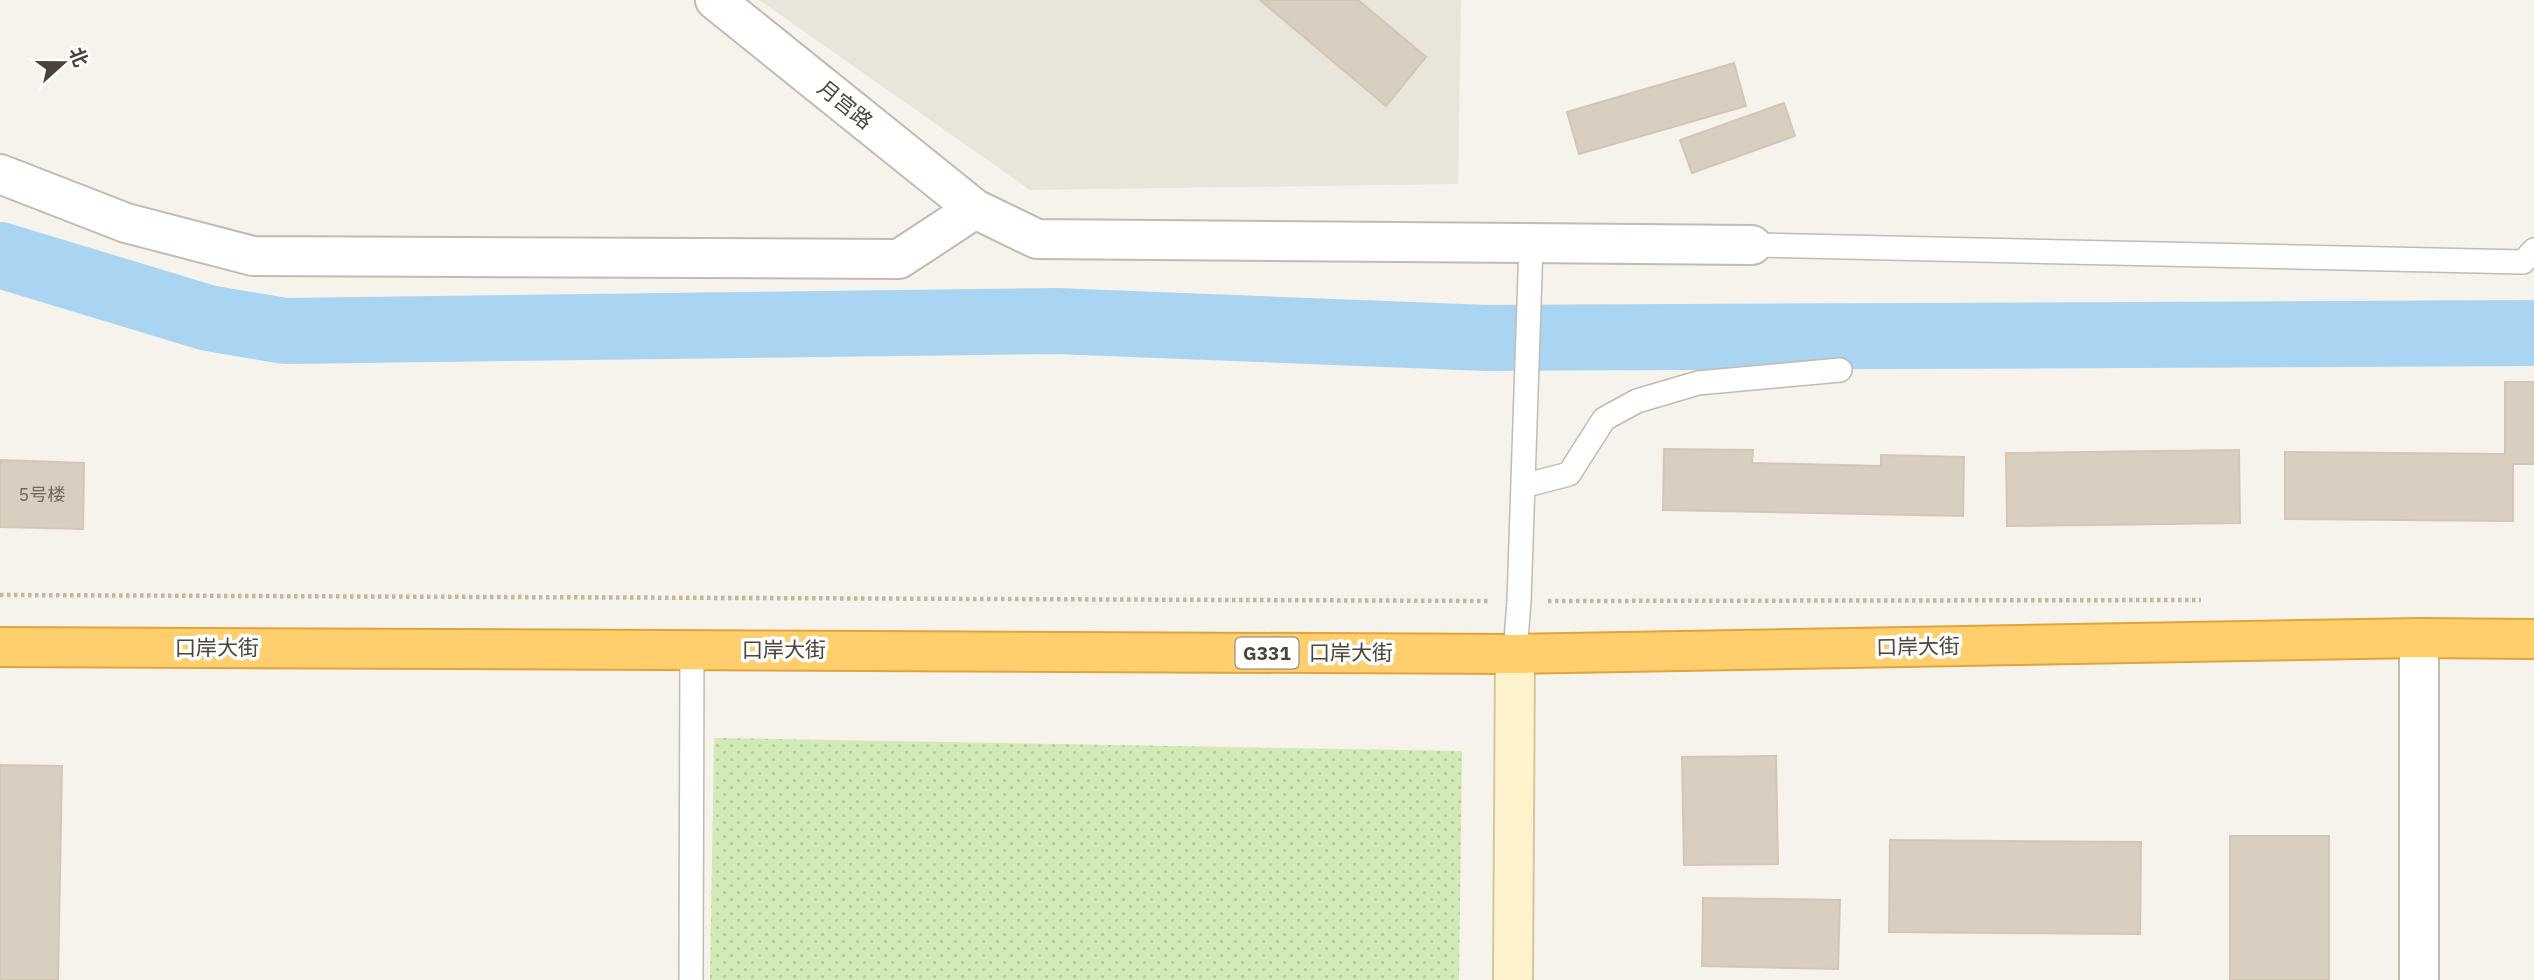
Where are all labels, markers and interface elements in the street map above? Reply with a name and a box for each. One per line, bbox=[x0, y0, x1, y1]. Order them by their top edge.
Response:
north arrow bbox=[28, 28, 98, 98]
text: 北 bbox=[64, 44, 93, 70]
street label: 月宫路 bbox=[812, 74, 879, 135]
house number: 5号楼 bbox=[19, 483, 65, 506]
street label: 口岸大街 bbox=[1876, 631, 1960, 661]
street label: 口岸大街 bbox=[175, 633, 259, 661]
street label: 口岸大街 bbox=[742, 635, 826, 663]
road number: G331 bbox=[1236, 638, 1298, 668]
street label: 口岸大街 bbox=[1309, 638, 1393, 666]

